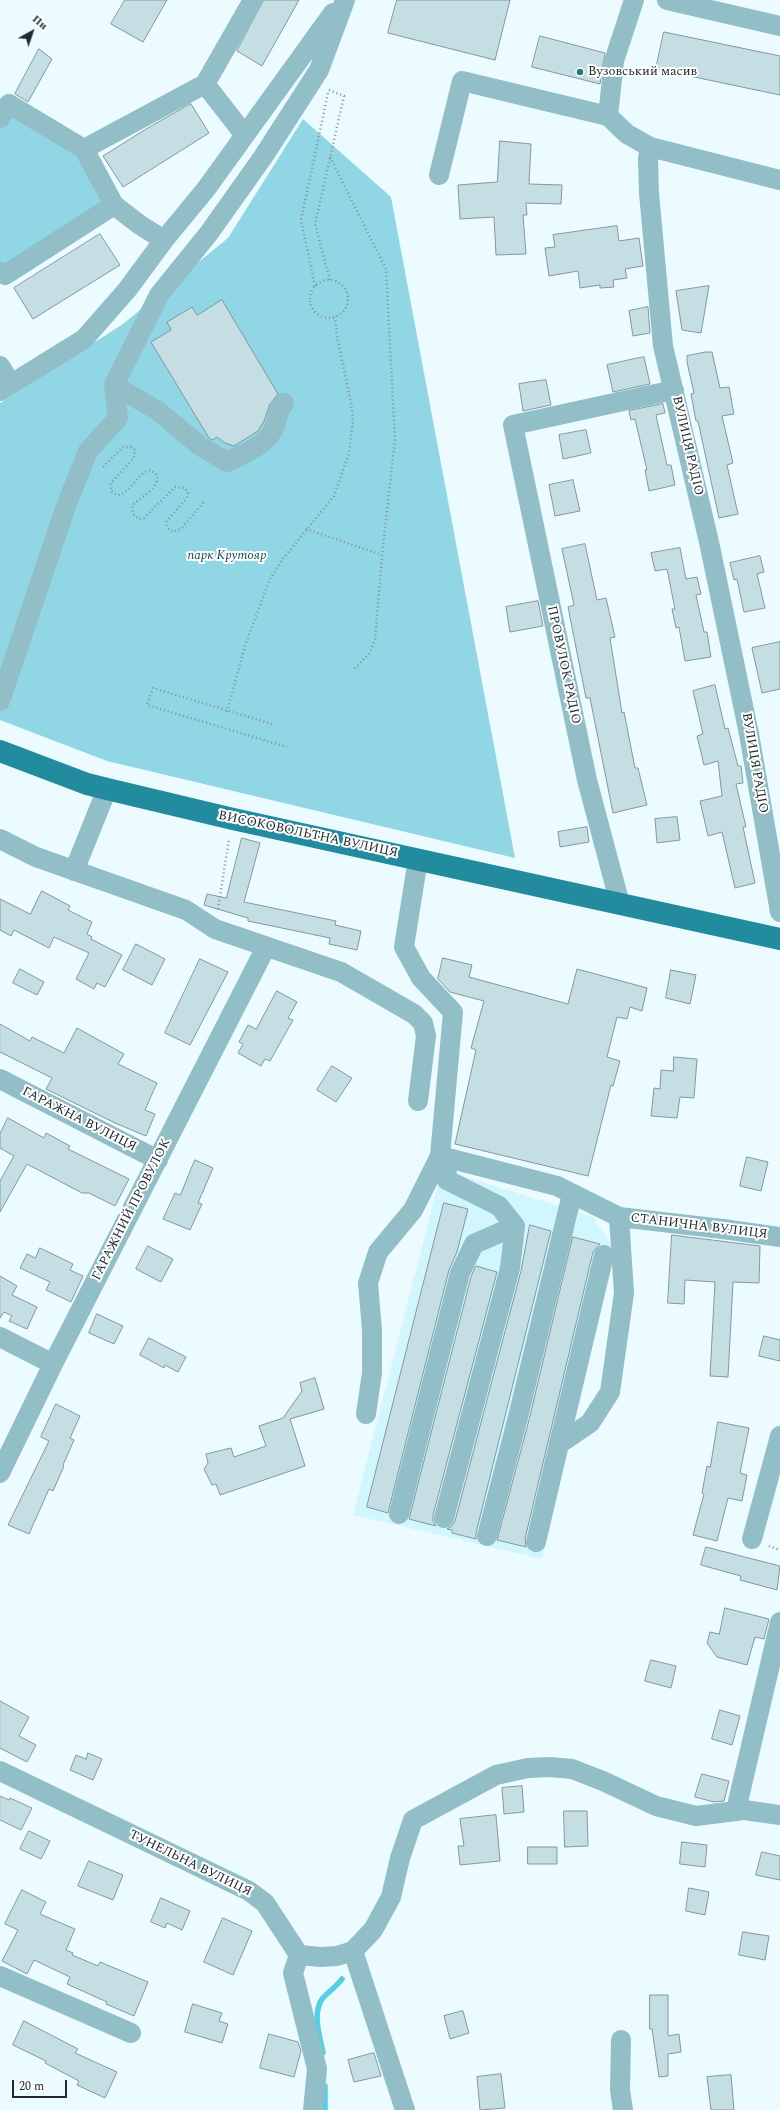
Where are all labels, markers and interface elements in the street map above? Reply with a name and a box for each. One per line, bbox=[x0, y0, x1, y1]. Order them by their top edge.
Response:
text: Пн bbox=[29, 11, 52, 34]
north arrow bbox=[12, 12, 52, 52]
place label: Вузовський масив bbox=[588, 64, 697, 80]
marker: Вузовський масив bbox=[575, 67, 585, 77]
street label: ВУЛИЦЯ РАДІО bbox=[668, 395, 706, 497]
park label: парк Крутояр bbox=[187, 548, 267, 564]
street label: ПРОВУЛОК РАДІО bbox=[543, 604, 583, 726]
street label: ВУЛИЦЯ РАДІО bbox=[737, 712, 771, 814]
street label: ВИСОКОВОЛЬТНА ВУЛИЦЯ bbox=[217, 808, 399, 862]
street label: ГАРАЖНА ВУЛИЦЯ bbox=[19, 1084, 139, 1156]
street label: ГАРАЖНИЙ ПРОВУЛОК bbox=[89, 1137, 175, 1283]
street label: СТАНИЧНА ВУЛИЦЯ bbox=[630, 1211, 768, 1243]
street label: ТУНЕЛЬНА ВУЛИЦЯ bbox=[126, 1827, 254, 1901]
scale bar bbox=[14, 2072, 69, 2098]
text: 20 m bbox=[19, 2077, 44, 2096]

